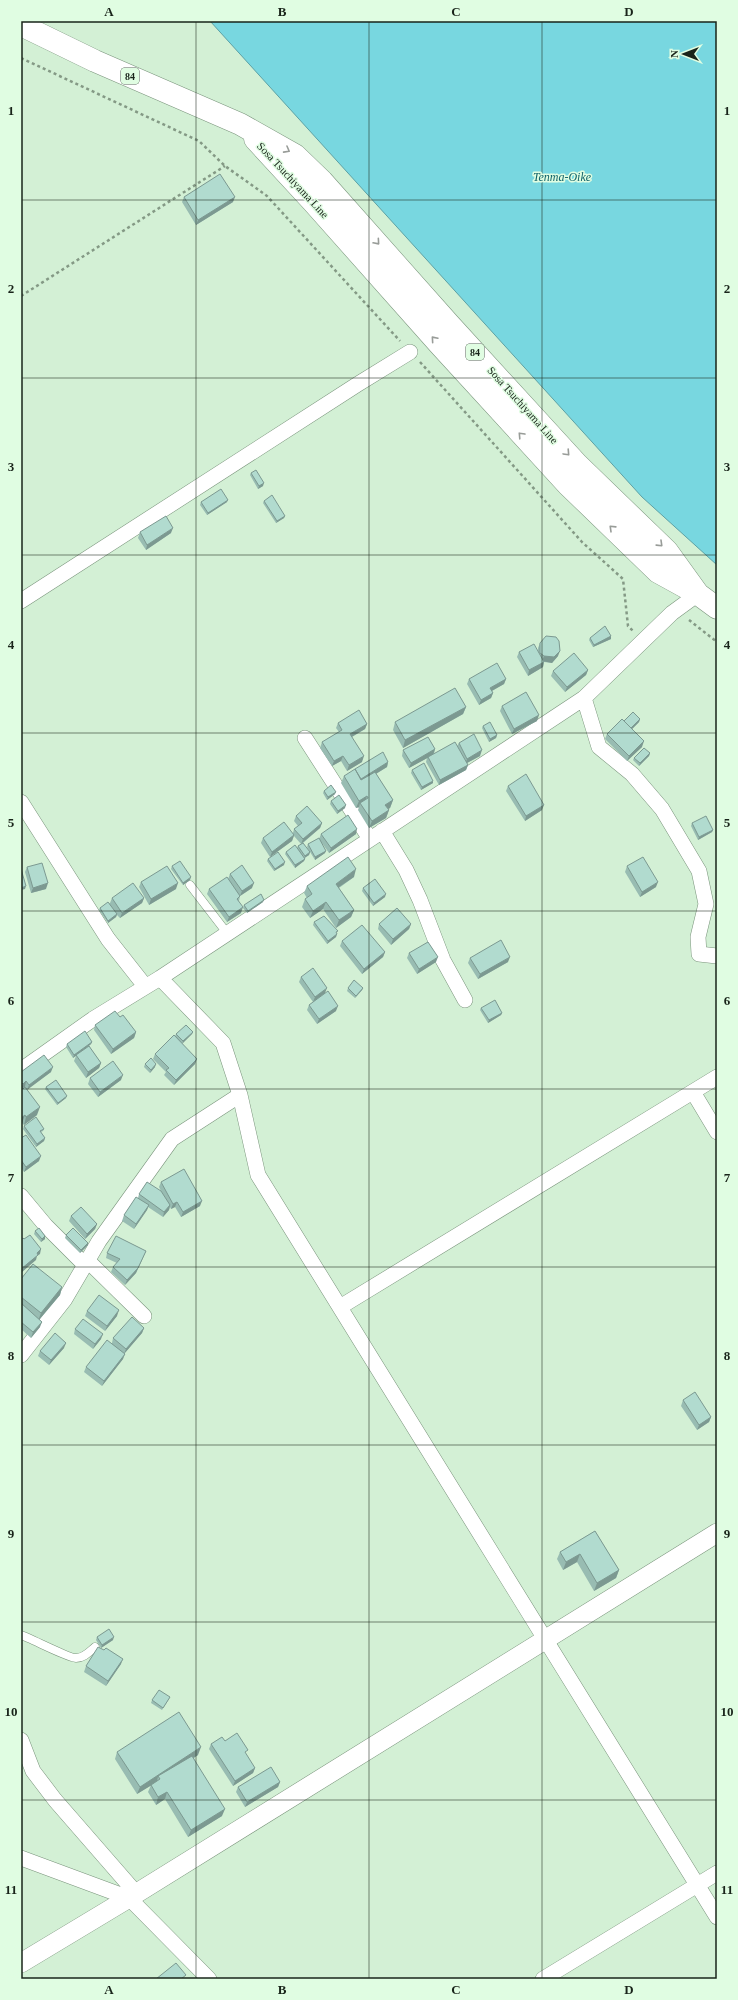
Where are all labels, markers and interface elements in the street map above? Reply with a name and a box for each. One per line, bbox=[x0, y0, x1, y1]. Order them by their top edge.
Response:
text: A bbox=[104, 4, 114, 19]
text: B bbox=[278, 4, 287, 19]
text: C bbox=[451, 4, 461, 19]
text: D bbox=[624, 4, 634, 19]
north arrow bbox=[664, 34, 704, 74]
text: N bbox=[668, 50, 680, 58]
road number: 84 bbox=[121, 68, 139, 84]
text: 1 bbox=[8, 103, 14, 118]
text: 1 bbox=[724, 103, 730, 118]
street label: Sosa Tsuchiyama Line bbox=[255, 140, 331, 220]
one-way arrow bbox=[282, 145, 290, 152]
water label: Tenma-Oike bbox=[533, 170, 592, 184]
one-way arrow bbox=[372, 238, 379, 245]
text: 2 bbox=[8, 281, 14, 296]
text: 2 bbox=[724, 281, 730, 296]
one-way arrow bbox=[432, 336, 439, 343]
road number: 84 bbox=[466, 344, 484, 360]
street label: Sosa Tsuchiyama Line bbox=[485, 364, 561, 446]
one-way arrow bbox=[519, 432, 526, 440]
one-way arrow bbox=[562, 448, 570, 456]
text: 3 bbox=[8, 459, 15, 474]
text: 3 bbox=[724, 459, 731, 474]
one-way arrow bbox=[609, 525, 617, 533]
one-way arrow bbox=[655, 539, 663, 547]
text: 4 bbox=[8, 637, 15, 652]
text: 4 bbox=[724, 637, 731, 652]
text: 5 bbox=[8, 815, 15, 830]
text: 5 bbox=[724, 815, 731, 830]
text: 6 bbox=[8, 993, 15, 1008]
text: 6 bbox=[724, 993, 731, 1008]
text: 7 bbox=[8, 1170, 15, 1185]
text: 7 bbox=[724, 1170, 731, 1185]
text: 8 bbox=[8, 1348, 15, 1363]
text: 8 bbox=[724, 1348, 731, 1363]
text: 9 bbox=[8, 1526, 15, 1541]
text: 9 bbox=[724, 1526, 731, 1541]
text: 10 bbox=[5, 1704, 18, 1719]
text: 10 bbox=[721, 1704, 734, 1719]
text: 11 bbox=[5, 1882, 17, 1897]
text: 11 bbox=[721, 1882, 733, 1897]
text: A bbox=[104, 1982, 114, 1997]
text: B bbox=[278, 1982, 287, 1997]
text: C bbox=[451, 1982, 461, 1997]
text: D bbox=[624, 1982, 634, 1997]

